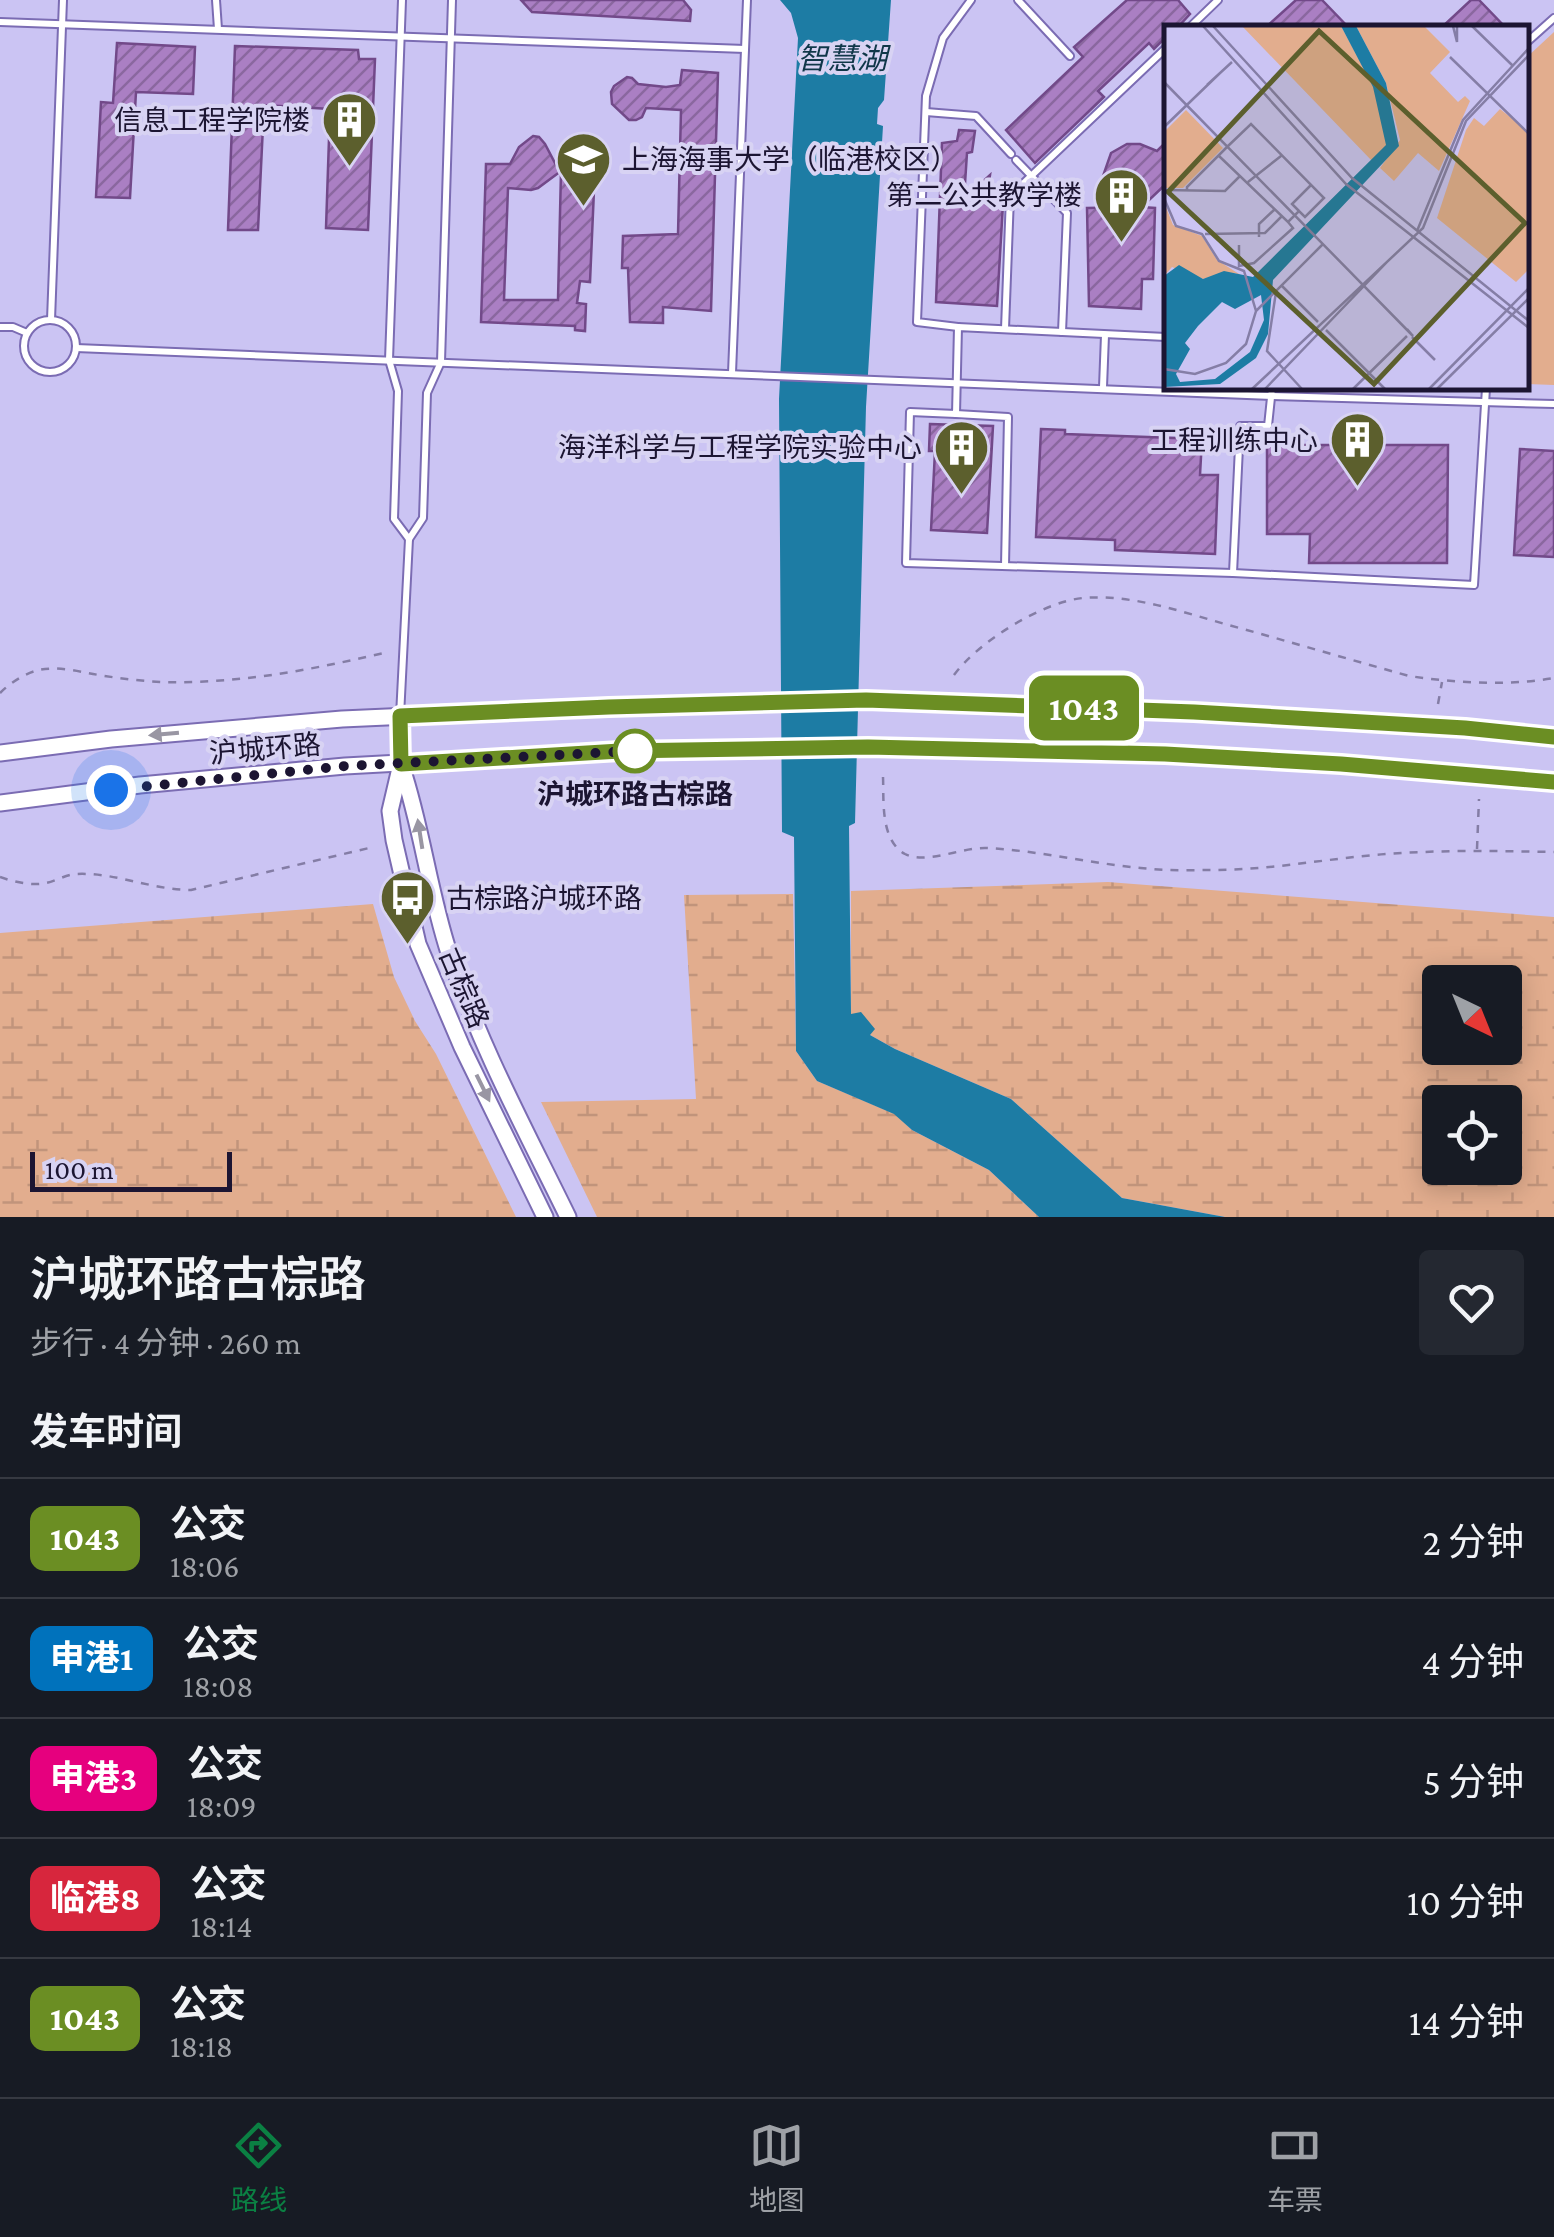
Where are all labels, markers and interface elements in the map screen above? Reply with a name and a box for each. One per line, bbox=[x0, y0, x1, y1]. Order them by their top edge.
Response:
inset map bbox=[1164, 25, 1529, 390]
water label: 智慧湖 bbox=[797, 42, 891, 75]
building icon: 信息工程学院楼 bbox=[319, 90, 379, 169]
place label: 信息工程学院楼 bbox=[114, 105, 310, 136]
school or university icon: 上海海事大学（临港校区） bbox=[553, 129, 613, 208]
place label: 上海海事大学（临港校区） bbox=[622, 144, 958, 175]
building icon: 第二公共教学楼 bbox=[1091, 165, 1151, 244]
place label: 第二公共教学楼 bbox=[886, 180, 1082, 211]
building icon: 工程训练中心 bbox=[1327, 410, 1387, 489]
building icon: 海洋科学与工程学院实验中心 bbox=[931, 417, 991, 496]
place label: 工程训练中心 bbox=[1150, 425, 1318, 456]
place label: 海洋科学与工程学院实验中心 bbox=[558, 432, 922, 463]
line badge: 1043 bbox=[1014, 676, 1154, 740]
text: 1043 bbox=[1049, 689, 1119, 728]
one-way arrow bbox=[147, 727, 179, 743]
street label: 沪城环路 bbox=[208, 729, 322, 769]
marker: 沪城环路古棕路 bbox=[614, 730, 656, 772]
your location bbox=[86, 765, 136, 815]
place label: 沪城环路古棕路 bbox=[537, 779, 733, 810]
one-way arrow bbox=[412, 818, 427, 849]
bus stop icon: 古棕路沪城环路 bbox=[377, 868, 437, 947]
place label: 古棕路沪城环路 bbox=[446, 883, 642, 914]
street label: 古棕路 bbox=[433, 943, 495, 1033]
north arrow bbox=[1422, 965, 1522, 1065]
map controls bbox=[1422, 965, 1522, 1185]
one-way arrow bbox=[474, 1074, 491, 1103]
button: locate bbox=[1422, 1085, 1522, 1185]
scale bar bbox=[30, 1147, 232, 1192]
text: 100 m bbox=[45, 1154, 114, 1185]
button: heart bbox=[1419, 1250, 1524, 1355]
text: 沪城环路古棕路 bbox=[30, 1253, 366, 1306]
text: 步行 · 4 分钟 · 260 m bbox=[30, 1325, 301, 1361]
text: 发车时间 bbox=[30, 1411, 182, 1453]
text: 公交 bbox=[170, 1503, 246, 1545]
text: 1043 bbox=[50, 1519, 120, 1558]
text: 2 分钟 bbox=[1423, 1521, 1524, 1563]
text: 18:06 bbox=[170, 1548, 240, 1584]
text: 公交 bbox=[183, 1623, 259, 1665]
text: 申港1 bbox=[50, 1639, 133, 1678]
text: 4 分钟 bbox=[1421, 1641, 1524, 1683]
text: 18:08 bbox=[183, 1668, 254, 1704]
text: 公交 bbox=[187, 1743, 263, 1785]
text: 申港3 bbox=[50, 1759, 137, 1798]
text: 5 分钟 bbox=[1423, 1761, 1524, 1803]
text: 18:09 bbox=[187, 1788, 257, 1824]
text: 公交 bbox=[190, 1863, 266, 1905]
text: 临港8 bbox=[50, 1879, 140, 1918]
text: 10 分钟 bbox=[1407, 1881, 1524, 1923]
text: 18:14 bbox=[190, 1908, 253, 1944]
text: 公交 bbox=[170, 1983, 246, 2025]
text: 1043 bbox=[50, 1999, 120, 2038]
text: 14 分钟 bbox=[1409, 2001, 1524, 2043]
text: 18:18 bbox=[170, 2028, 233, 2064]
tab: 路线 bbox=[231, 2118, 287, 2218]
tab: 地图 bbox=[749, 2118, 805, 2218]
tab: 车票 bbox=[1267, 2118, 1323, 2218]

